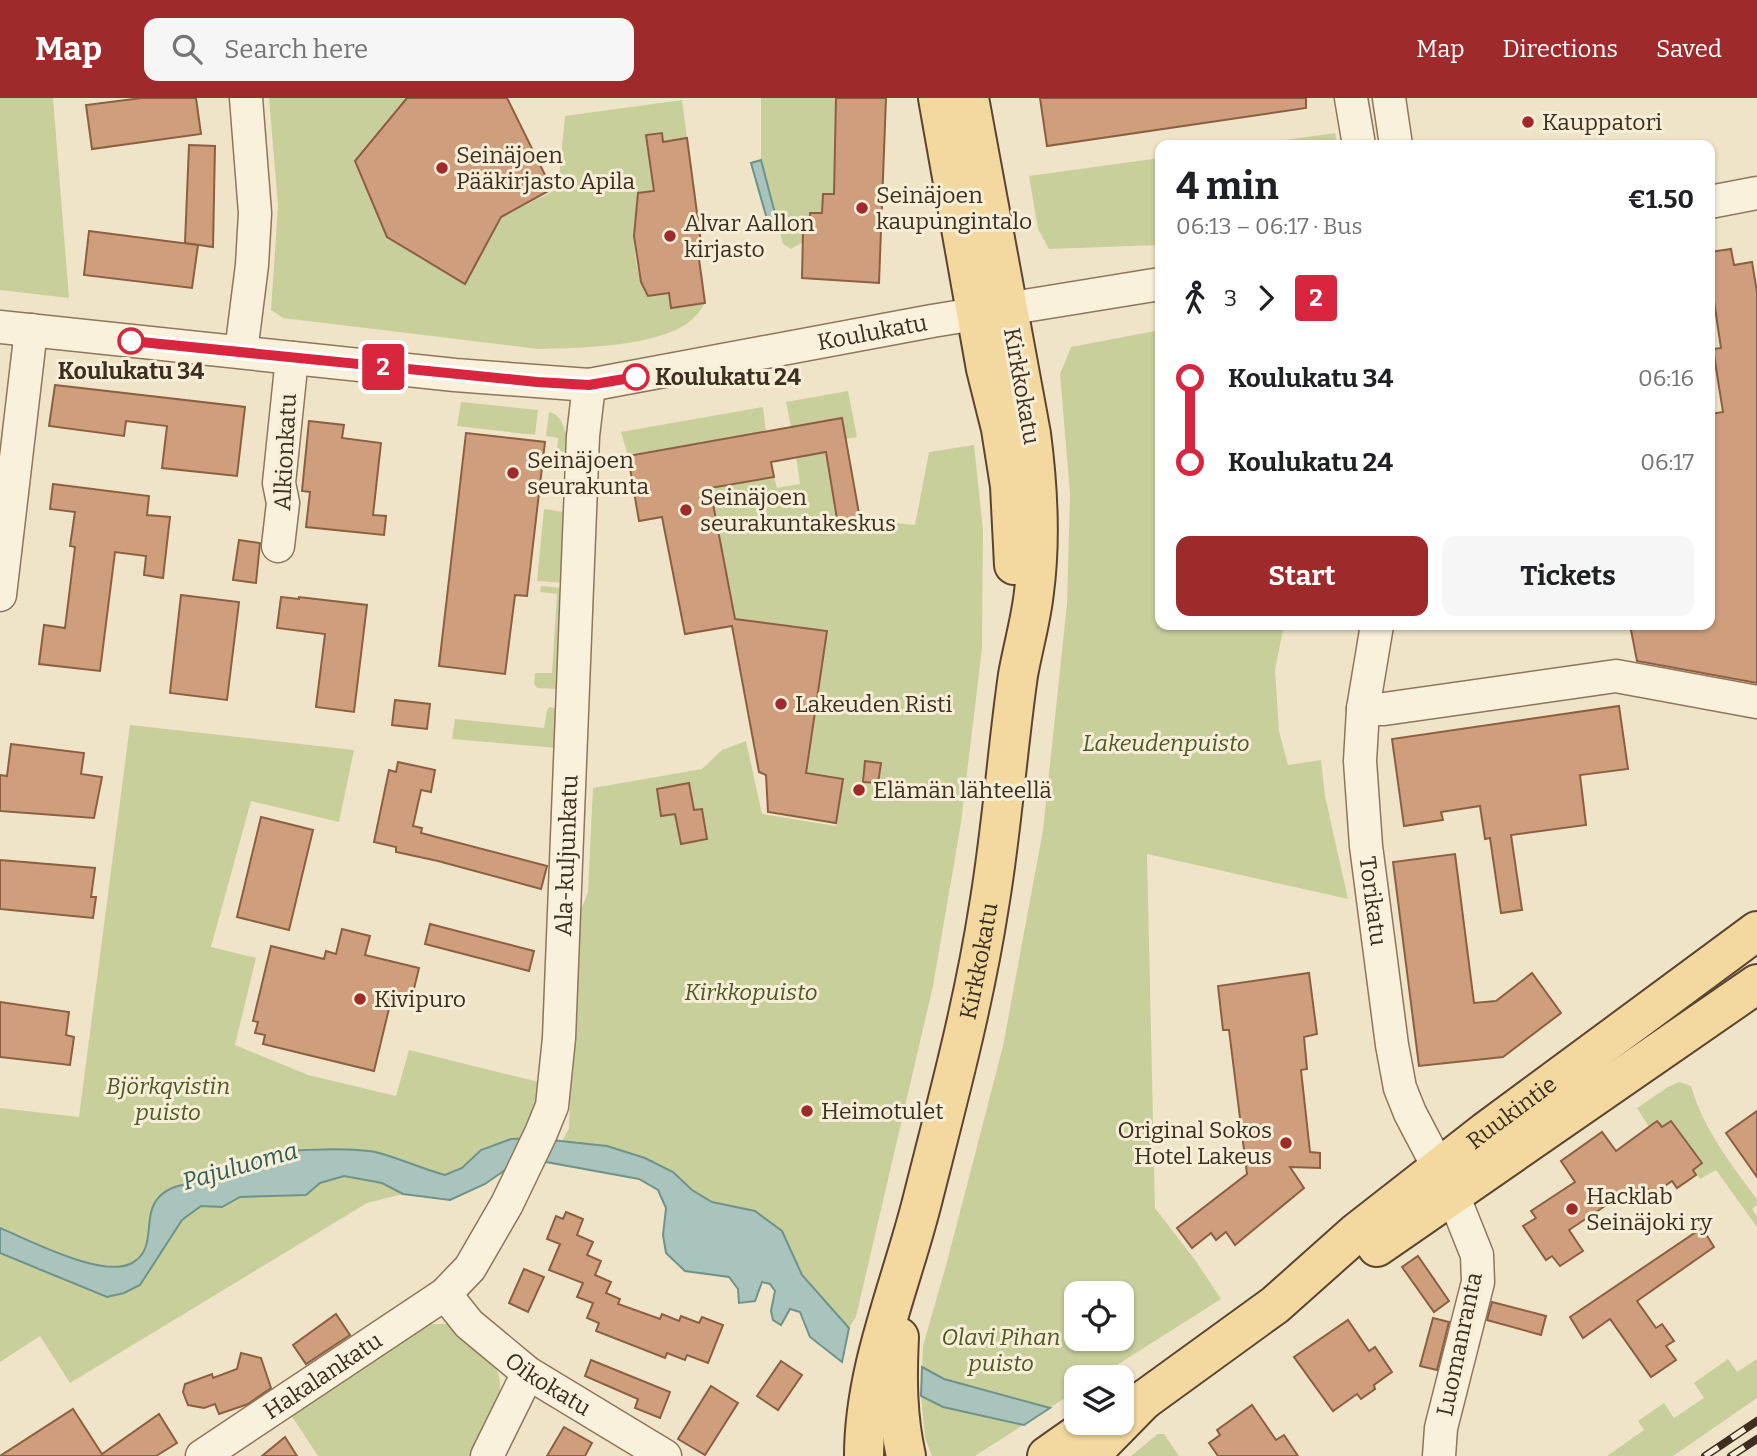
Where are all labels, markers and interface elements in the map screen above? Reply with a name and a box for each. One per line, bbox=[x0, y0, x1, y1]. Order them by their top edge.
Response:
search box bbox=[144, 18, 634, 81]
text: Map bbox=[35, 29, 102, 69]
icon: search bbox=[168, 30, 206, 68]
text: Search here bbox=[224, 34, 368, 65]
text: Map bbox=[1416, 35, 1465, 63]
text: Directions bbox=[1503, 35, 1618, 63]
text: Saved bbox=[1656, 35, 1722, 63]
place label: Kauppatori bbox=[1542, 108, 1662, 136]
marker: Kauppatori bbox=[1520, 114, 1536, 130]
place label: Seinäjoen Pääkirjasto Apila bbox=[456, 141, 635, 195]
marker: Seinäjoen Pääkirjasto Apila bbox=[434, 160, 450, 176]
text: 4 min bbox=[1176, 163, 1279, 209]
place label: Seinäjoen kaupungintalo bbox=[876, 181, 1032, 235]
text: €1.50 bbox=[1628, 184, 1694, 215]
marker: Seinäjoen kaupungintalo bbox=[854, 200, 870, 216]
place label: Alvar Aallon kirjasto bbox=[684, 209, 815, 263]
text: 06:13 – 06:17 · Bus bbox=[1176, 212, 1362, 240]
marker: Alvar Aallon kirjasto bbox=[662, 228, 678, 244]
icon: walk bbox=[1176, 279, 1214, 317]
icon: forward bbox=[1247, 279, 1285, 317]
text: 3 bbox=[1224, 284, 1237, 312]
text: 2 bbox=[1309, 284, 1323, 312]
street label: Koulukatu bbox=[815, 308, 929, 356]
street label: Kirkkokatu bbox=[998, 325, 1046, 447]
marker: Koulukatu 34 bbox=[118, 328, 144, 354]
line badge: 2 bbox=[360, 344, 406, 390]
text: 2 bbox=[376, 353, 390, 381]
place label: Koulukatu 34 bbox=[58, 357, 204, 385]
place label: Koulukatu 24 bbox=[655, 363, 801, 391]
text: Koulukatu 34 bbox=[1228, 363, 1393, 394]
marker: Koulukatu 24 bbox=[623, 364, 649, 390]
text: 06:16 bbox=[1638, 364, 1694, 392]
street label: Alkionkatu bbox=[268, 393, 302, 511]
place label: Seinäjoen seurakunta bbox=[527, 446, 650, 500]
text: Koulukatu 24 bbox=[1228, 447, 1393, 478]
text: 06:17 bbox=[1640, 448, 1694, 476]
marker: Seinäjoen seurakunta bbox=[505, 465, 521, 481]
place label: Seinäjoen seurakuntakeskus bbox=[700, 483, 896, 537]
marker: Seinäjoen seurakuntakeskus bbox=[678, 502, 694, 518]
button: Start bbox=[1176, 536, 1428, 616]
button: Tickets bbox=[1442, 536, 1694, 616]
place label: Lakeuden Risti bbox=[795, 690, 952, 718]
marker: Lakeuden Risti bbox=[773, 696, 789, 712]
park label: Lakeudenpuisto bbox=[1082, 729, 1250, 757]
street label: Ala-kuljunkatu bbox=[549, 774, 583, 937]
place label: Elämän lähteellä bbox=[873, 776, 1052, 804]
marker: Elämän lähteellä bbox=[851, 782, 867, 798]
street label: Torikatu bbox=[1353, 855, 1393, 947]
street label: Kirkkokatu bbox=[954, 901, 1003, 1022]
park label: Kirkkopuisto bbox=[684, 978, 818, 1006]
place label: Kivipuro bbox=[374, 985, 466, 1013]
marker: Kivipuro bbox=[352, 991, 368, 1007]
street label: Ruukintie bbox=[1461, 1070, 1562, 1155]
park label: Björkqvistin puisto bbox=[106, 1072, 230, 1126]
place label: Heimotulet bbox=[821, 1097, 944, 1125]
marker: Heimotulet bbox=[799, 1103, 815, 1119]
place label: Original Sokos Hotel Lakeus bbox=[1118, 1116, 1272, 1170]
marker: Original Sokos Hotel Lakeus bbox=[1278, 1135, 1294, 1151]
water label: Pajuluoma bbox=[179, 1136, 301, 1196]
place label: Hacklab Seinäjoki ry bbox=[1586, 1182, 1713, 1236]
marker: Hacklab Seinäjoki ry bbox=[1564, 1201, 1580, 1217]
street label: Luomanranta bbox=[1430, 1269, 1488, 1418]
map controls bbox=[1064, 1281, 1134, 1435]
button: locate bbox=[1064, 1281, 1134, 1351]
park label: Olavi Pihan puisto bbox=[942, 1323, 1061, 1377]
street label: Hakalankatu bbox=[258, 1326, 387, 1425]
street label: Oikokatu bbox=[499, 1346, 596, 1422]
button: layers bbox=[1064, 1365, 1134, 1435]

